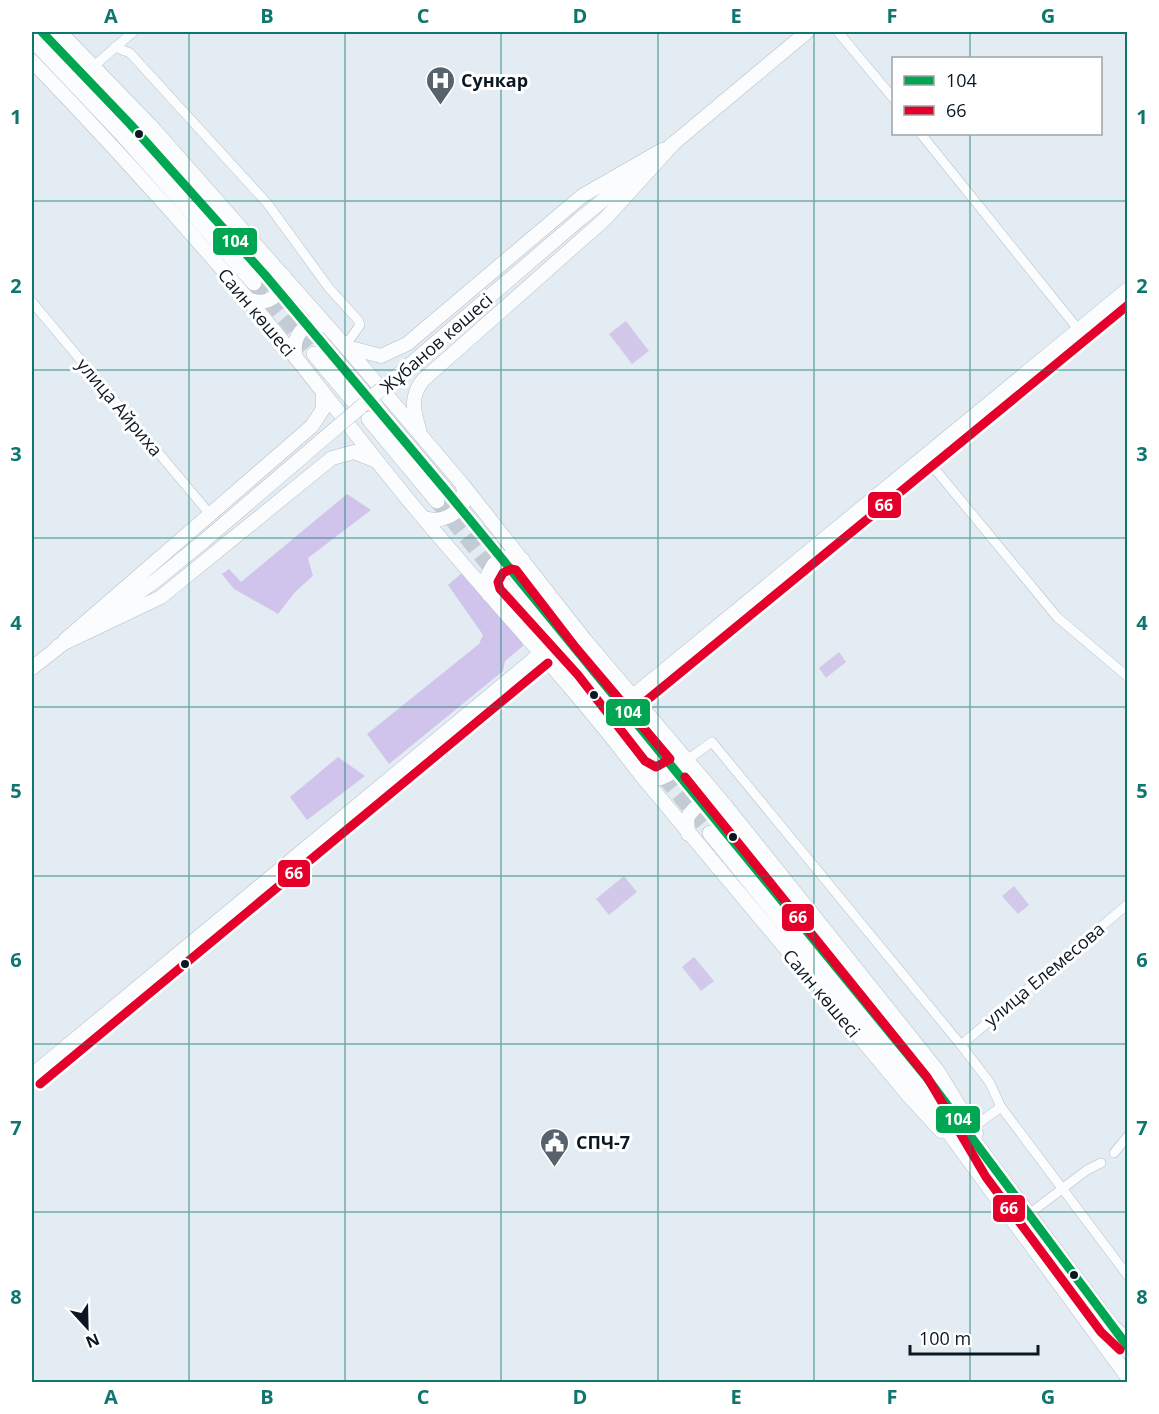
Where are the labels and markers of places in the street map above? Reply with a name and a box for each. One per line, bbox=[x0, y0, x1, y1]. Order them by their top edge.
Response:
hospital icon: Сункар bbox=[424, 64, 456, 106]
place label: Сункар bbox=[461, 68, 528, 92]
unlabelled marker bbox=[133, 128, 145, 140]
unlabelled marker bbox=[588, 689, 600, 701]
unlabelled marker bbox=[727, 831, 739, 843]
unlabelled marker bbox=[179, 958, 191, 970]
public building icon: СПЧ-7 bbox=[539, 1126, 571, 1168]
place label: СПЧ-7 bbox=[576, 1130, 630, 1154]
unlabelled marker bbox=[1068, 1269, 1080, 1281]

